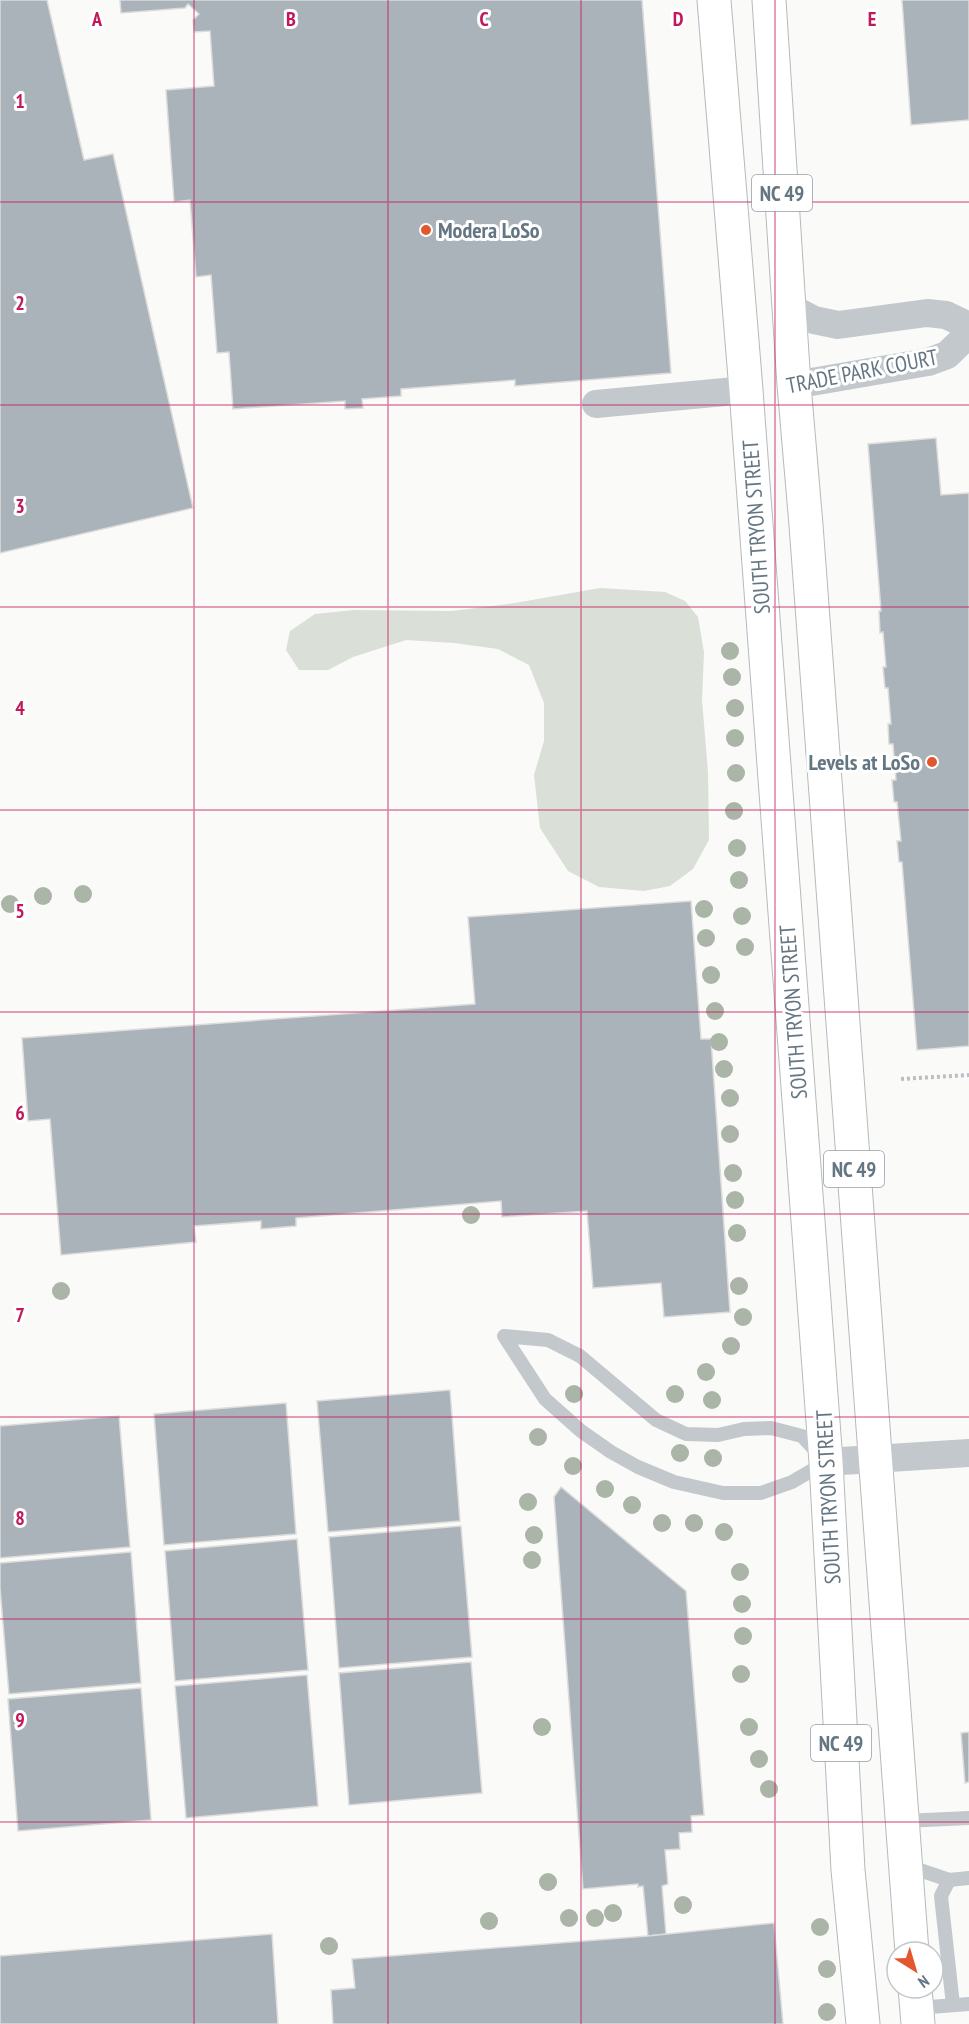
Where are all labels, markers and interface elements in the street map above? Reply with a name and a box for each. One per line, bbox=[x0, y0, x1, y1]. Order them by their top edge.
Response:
text: A bbox=[91, 6, 103, 32]
text: B bbox=[286, 6, 296, 32]
text: C bbox=[479, 6, 489, 32]
text: D bbox=[673, 6, 684, 32]
text: E bbox=[868, 6, 876, 32]
text: 1 bbox=[15, 88, 25, 114]
road number: NC 49 bbox=[752, 175, 812, 211]
place label: Modera LoSo bbox=[438, 216, 540, 244]
marker: Modera LoSo bbox=[419, 223, 433, 237]
text: 2 bbox=[15, 290, 25, 316]
street label: TRADE PARK COURT bbox=[784, 343, 940, 399]
street label: SOUTH TRYON STREET bbox=[736, 439, 776, 615]
text: 3 bbox=[15, 493, 25, 519]
text: 4 bbox=[15, 695, 25, 721]
place label: Levels at LoSo bbox=[808, 748, 920, 776]
marker: Levels at LoSo bbox=[925, 755, 939, 769]
text: 5 bbox=[15, 898, 25, 924]
street label: SOUTH TRYON STREET bbox=[773, 924, 813, 1100]
text: 6 bbox=[15, 1100, 25, 1126]
road number: NC 49 bbox=[824, 1151, 884, 1187]
text: 7 bbox=[15, 1302, 25, 1328]
street label: SOUTH TRYON STREET bbox=[809, 1409, 847, 1585]
text: 8 bbox=[15, 1505, 25, 1531]
text: 9 bbox=[15, 1707, 25, 1733]
road number: NC 49 bbox=[811, 1725, 871, 1761]
north arrow bbox=[885, 1940, 945, 2000]
text: N bbox=[915, 1971, 933, 1993]

